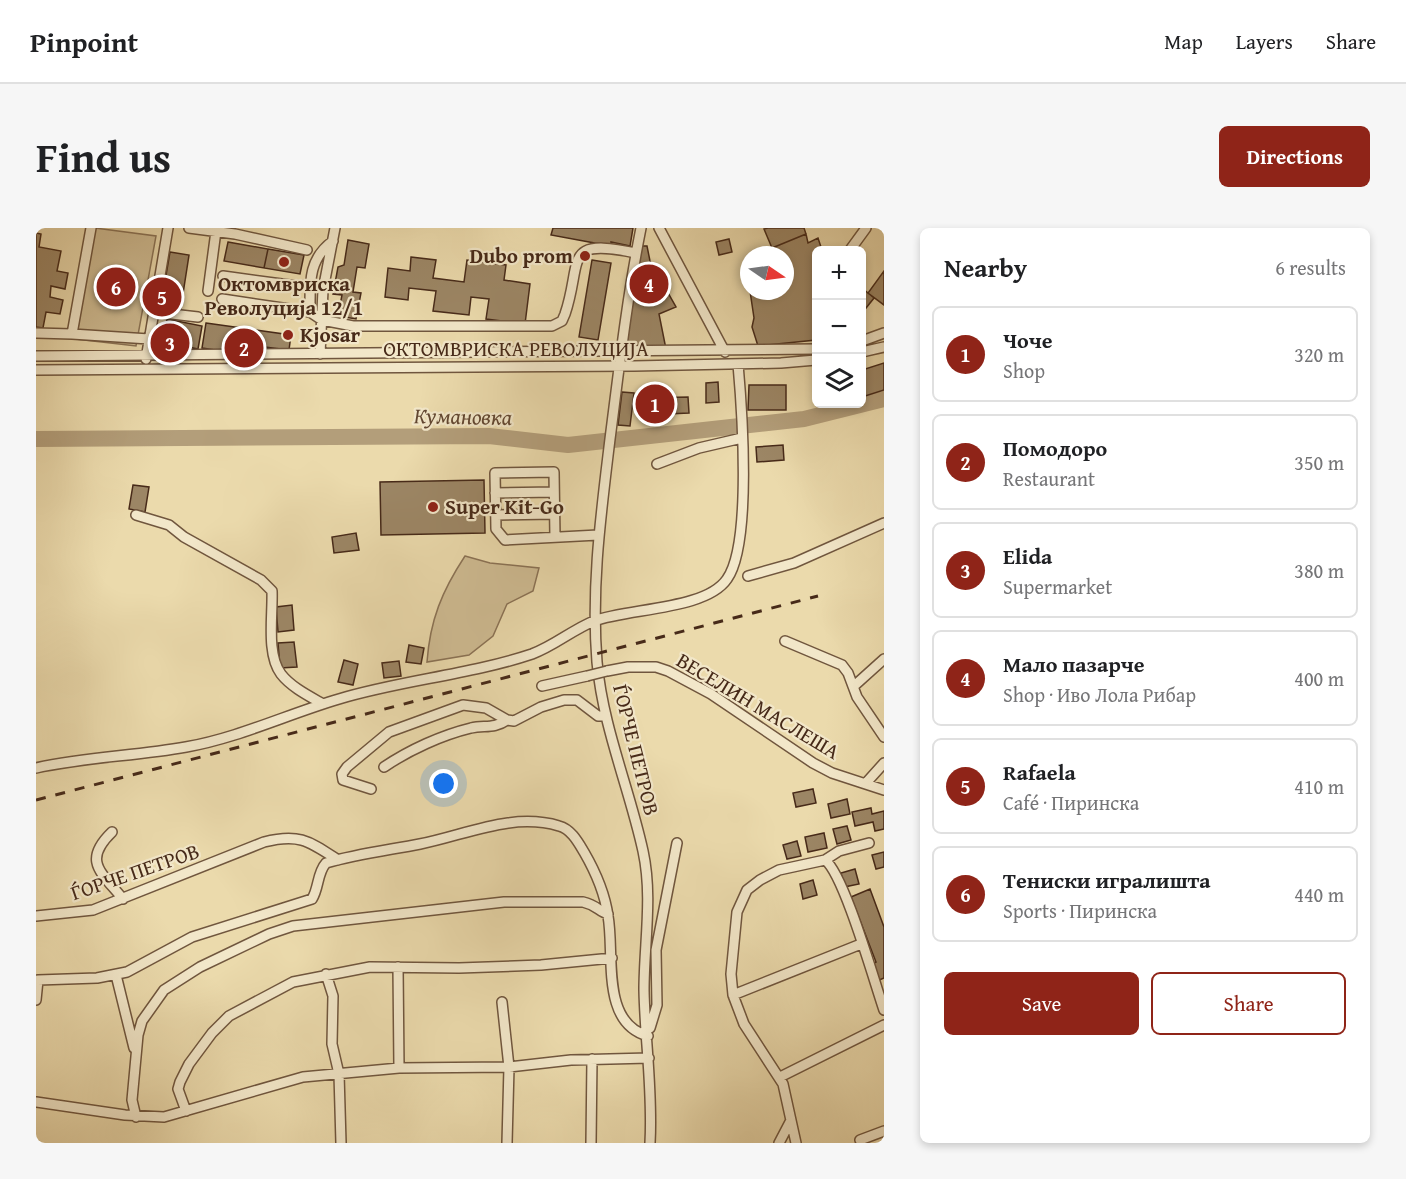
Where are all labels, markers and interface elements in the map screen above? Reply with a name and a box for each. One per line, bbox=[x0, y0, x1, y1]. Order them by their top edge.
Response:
text: Pinpoint bbox=[30, 21, 138, 62]
text: Map bbox=[1164, 26, 1203, 57]
text: Layers bbox=[1236, 26, 1293, 57]
text: Share bbox=[1326, 26, 1376, 57]
text: Find us bbox=[36, 126, 171, 187]
button: Directions bbox=[1219, 126, 1370, 187]
place label: Dubo prom bbox=[470, 240, 573, 271]
north arrow bbox=[740, 246, 794, 300]
map controls bbox=[812, 246, 866, 408]
button: + bbox=[812, 246, 866, 300]
text: Nearby bbox=[944, 248, 1027, 287]
marker: Dubo prom bbox=[578, 249, 592, 263]
text: 6 results bbox=[1275, 253, 1346, 282]
marker: Октомвриска Револуција 12/1 bbox=[277, 255, 291, 269]
pin: 4 bbox=[630, 262, 668, 306]
pin: 6 bbox=[96, 264, 136, 310]
place label: Октомвриска Револуција 12/1 bbox=[205, 268, 363, 323]
pin: 5 bbox=[142, 274, 182, 320]
button: − bbox=[812, 300, 866, 354]
place label: Kjosar bbox=[300, 319, 360, 350]
pin: 3 bbox=[150, 320, 190, 366]
text: Чоче bbox=[1003, 324, 1052, 356]
pin: 2 bbox=[224, 326, 264, 370]
marker: Kjosar bbox=[281, 328, 295, 342]
street label: ОКТОМВРИСКА РЕВОЛУЦИЈА bbox=[383, 333, 649, 364]
text: 1 bbox=[960, 340, 971, 369]
text: 320 m bbox=[1294, 340, 1344, 369]
button: layers bbox=[812, 354, 866, 408]
text: Shop bbox=[1003, 356, 1045, 385]
pin: 1 bbox=[636, 382, 674, 426]
water label: Кумановка bbox=[414, 399, 512, 433]
text: Помодоро bbox=[1003, 432, 1107, 464]
text: 2 bbox=[960, 448, 971, 477]
text: 350 m bbox=[1294, 448, 1344, 477]
text: Restaurant bbox=[1003, 464, 1095, 493]
place label: Super Kit-Go bbox=[445, 491, 564, 522]
marker: Super Kit-Go bbox=[426, 500, 440, 514]
text: Elida bbox=[1003, 540, 1052, 572]
text: 3 bbox=[960, 556, 971, 585]
text: 380 m bbox=[1294, 556, 1344, 585]
text: Supermarket bbox=[1003, 572, 1112, 601]
street label: ВЕСЕЛИН МАСЛЕША bbox=[671, 645, 846, 767]
text: Мало пазарче bbox=[1003, 648, 1145, 680]
text: 4 bbox=[960, 664, 971, 693]
text: 400 m bbox=[1294, 664, 1344, 693]
text: Shop · Иво Лола Рибар bbox=[1003, 680, 1196, 709]
street label: ЃОРЧЕ ПЕТРОВ bbox=[605, 681, 668, 819]
text: Rafaela bbox=[1003, 756, 1076, 788]
your location bbox=[429, 769, 458, 798]
text: 5 bbox=[960, 772, 971, 801]
text: 410 m bbox=[1294, 772, 1344, 801]
text: Café · Пиринска bbox=[1003, 788, 1139, 817]
street label: ЃОРЧЕ ПЕТРОВ bbox=[66, 835, 203, 908]
text: Тениски игралишта bbox=[1003, 864, 1211, 896]
text: 6 bbox=[960, 880, 971, 909]
text: 440 m bbox=[1294, 880, 1344, 909]
text: Sports · Пиринска bbox=[1003, 896, 1157, 925]
button: Save bbox=[944, 972, 1139, 1035]
button: Share bbox=[1151, 972, 1346, 1035]

